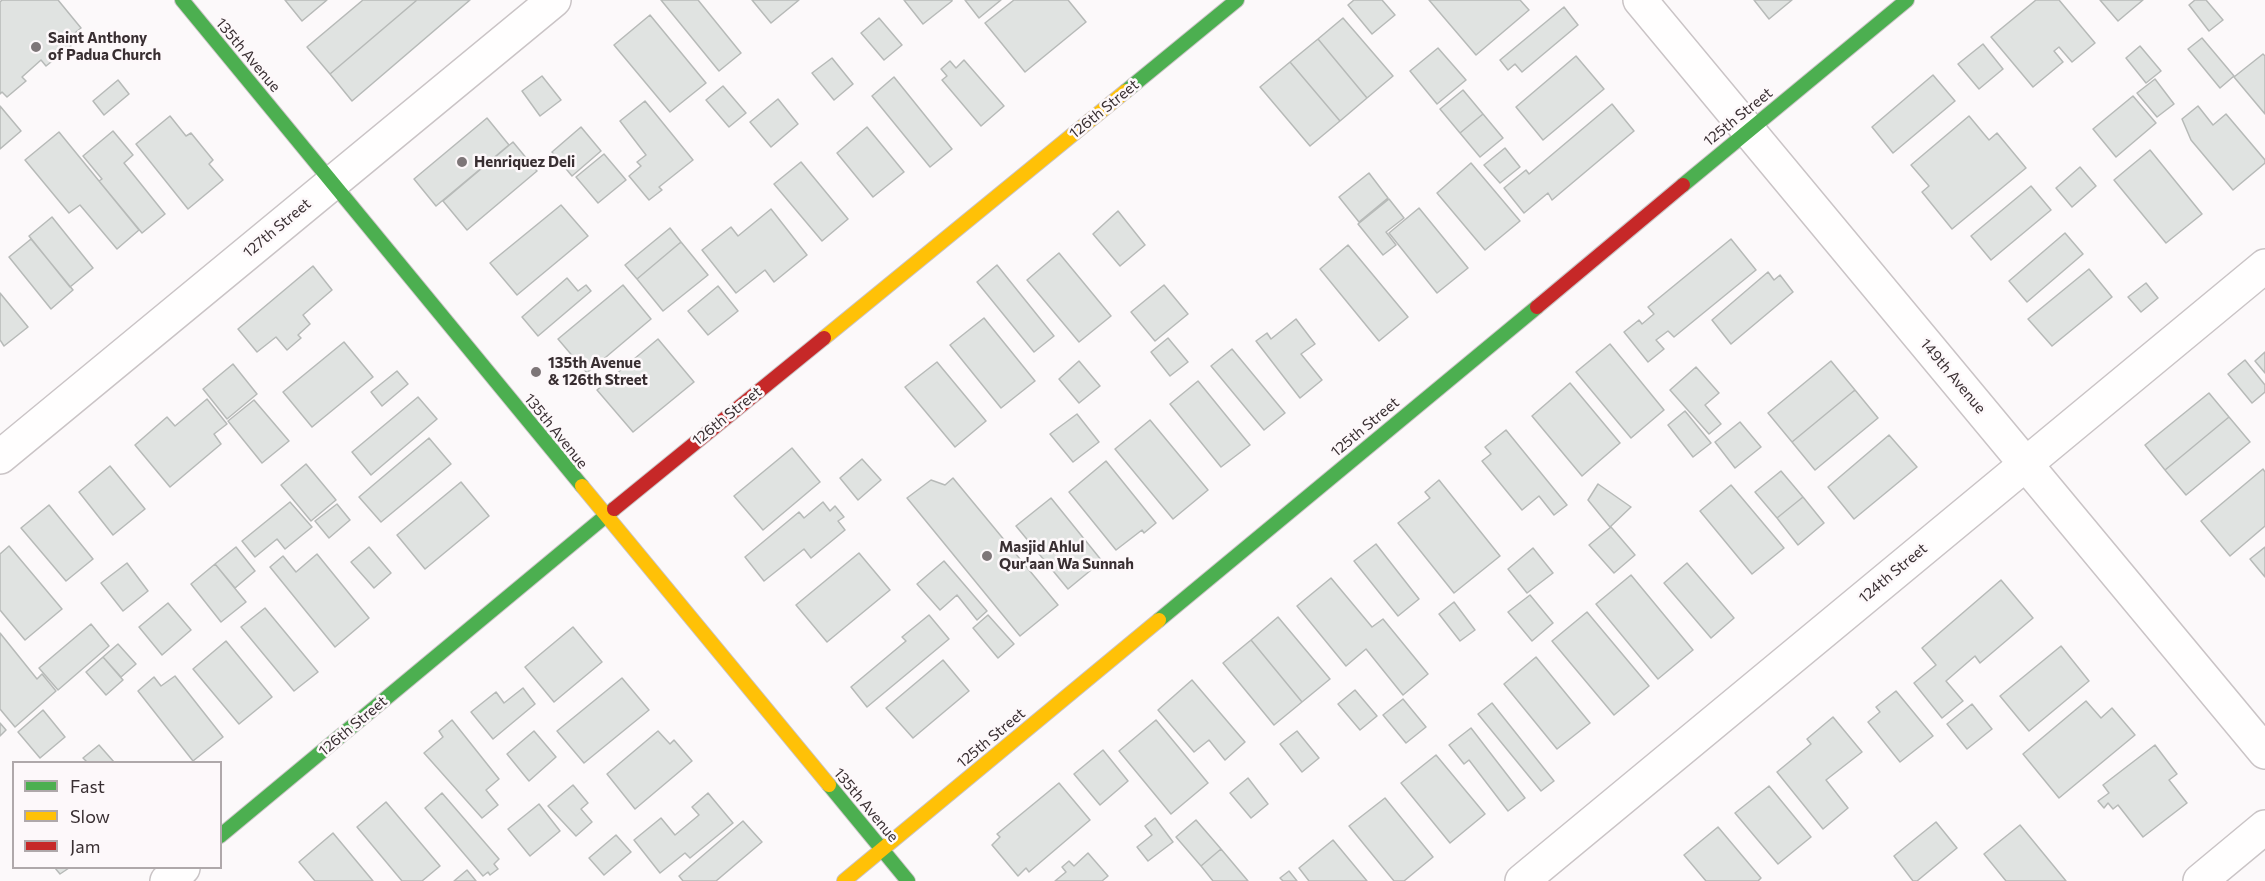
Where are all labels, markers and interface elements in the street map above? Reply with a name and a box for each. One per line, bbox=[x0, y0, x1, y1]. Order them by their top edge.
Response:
street label: 135th Avenue bbox=[212, 14, 284, 96]
place label: Saint Anthony of Padua Church bbox=[48, 29, 161, 64]
marker: Saint Anthony of Padua Church bbox=[29, 40, 43, 54]
street label: 126th Street bbox=[1066, 76, 1142, 142]
street label: 125th Street bbox=[1700, 84, 1776, 150]
place label: Henriquez Deli bbox=[474, 153, 575, 171]
marker: Henriquez Deli bbox=[455, 155, 469, 169]
street label: 127th Street bbox=[240, 195, 314, 261]
street label: 149th Avenue bbox=[1916, 335, 1990, 417]
place label: 135th Avenue & 126th Street bbox=[548, 354, 648, 389]
marker: 135th Avenue & 126th Street bbox=[529, 365, 543, 379]
street label: 126th Street bbox=[689, 383, 765, 449]
street label: 135th Avenue bbox=[520, 390, 592, 472]
street label: 125th Street bbox=[1327, 393, 1403, 461]
place label: Masjid Ahlul Qur'aan Wa Sunnah bbox=[999, 538, 1134, 573]
street label: 124th Street bbox=[1855, 539, 1931, 607]
marker: Masjid Ahlul Qur'aan Wa Sunnah bbox=[980, 549, 994, 563]
street label: 126th Street bbox=[315, 692, 391, 760]
street label: 125th Street bbox=[953, 704, 1029, 772]
legend bbox=[12, 761, 222, 869]
street label: 135th Avenue bbox=[830, 764, 902, 846]
text: Fast bbox=[70, 775, 105, 797]
text: Slow bbox=[70, 805, 110, 827]
text: Jam bbox=[70, 835, 100, 857]

